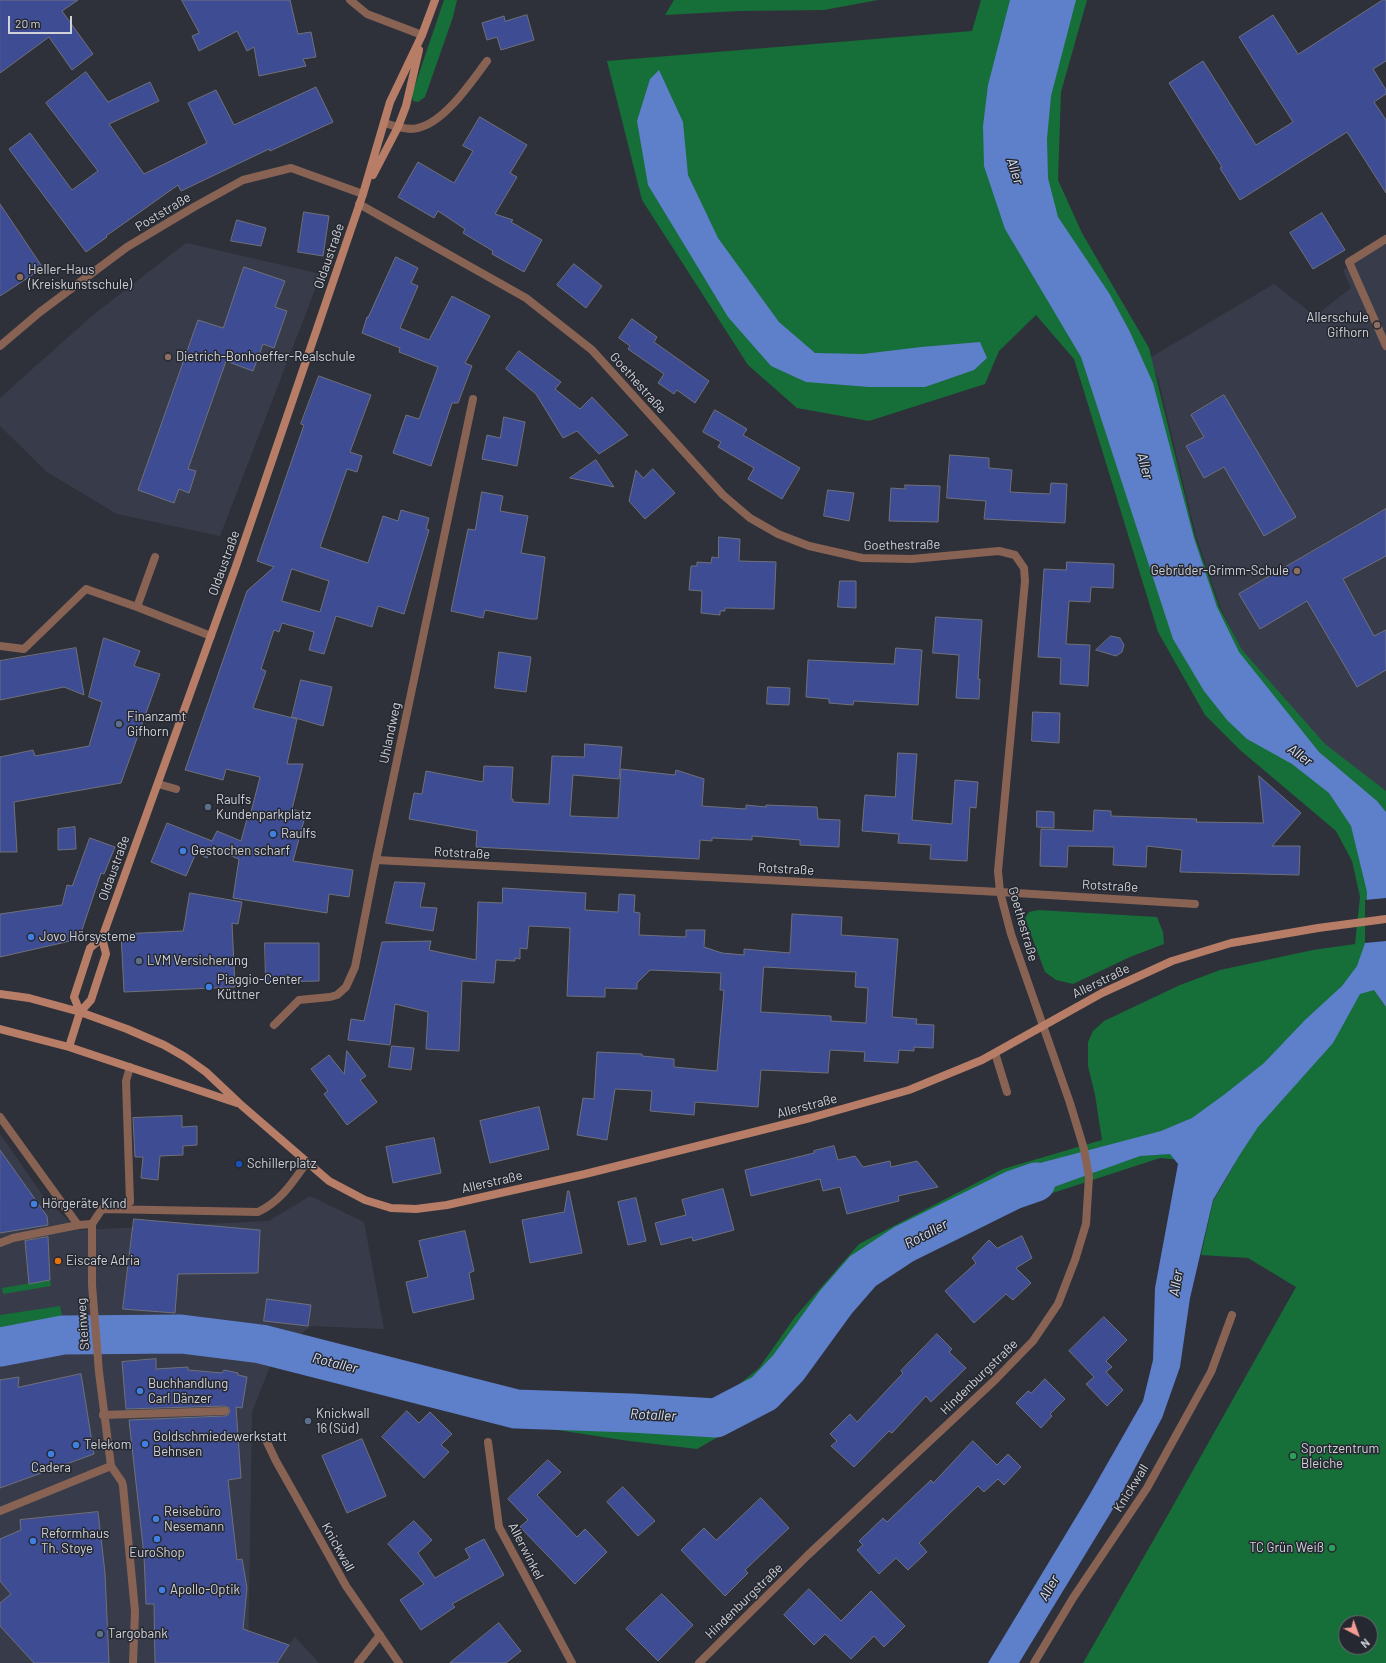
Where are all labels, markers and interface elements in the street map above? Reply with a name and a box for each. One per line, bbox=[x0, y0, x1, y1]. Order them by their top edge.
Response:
scale bar bbox=[10, 8, 74, 34]
text: 20 m bbox=[15, 16, 41, 30]
water label: Aller bbox=[1003, 156, 1027, 186]
street label: Poststraße bbox=[132, 189, 194, 235]
street label: Oldaustraße bbox=[311, 221, 347, 291]
place label: Heller-Haus (Kreiskunstschule) bbox=[28, 262, 132, 293]
marker: Heller-Haus (Kreiskunstschule) bbox=[15, 272, 25, 282]
place label: Allerschule Gifhorn bbox=[1307, 310, 1369, 341]
marker: Allerschule Gifhorn bbox=[1372, 320, 1382, 330]
place label: Dietrich-Bonhoeffer-Realschule bbox=[176, 349, 356, 365]
street label: Goethestraße bbox=[606, 349, 670, 417]
marker: Dietrich-Bonhoeffer-Realschule bbox=[163, 352, 173, 362]
water label: Aller bbox=[1133, 451, 1157, 481]
street label: Oldaustraße bbox=[205, 528, 243, 598]
street label: Goethestraße bbox=[863, 537, 941, 553]
place label: Gebrüder-Grimm-Schule bbox=[1151, 563, 1289, 579]
marker: Gebrüder-Grimm-Schule bbox=[1292, 566, 1302, 576]
street label: Uhlandweg bbox=[376, 701, 404, 765]
place label: Finanzamt Gifhorn bbox=[127, 709, 186, 740]
marker: Finanzamt Gifhorn bbox=[114, 719, 124, 729]
water label: Aller bbox=[1284, 740, 1316, 770]
place label: Raulfs Kundenparkplatz bbox=[216, 792, 311, 823]
marker: Raulfs Kundenparkplatz bbox=[203, 802, 213, 812]
place label: Raulfs bbox=[281, 826, 316, 842]
marker: Raulfs bbox=[268, 829, 278, 839]
street label: Oldaustraße bbox=[95, 833, 133, 903]
place label: Gestochen scharf bbox=[191, 843, 290, 859]
street label: Rotstraße bbox=[434, 844, 490, 862]
marker: Gestochen scharf bbox=[178, 846, 188, 856]
street label: Rotstraße bbox=[758, 860, 814, 878]
street label: Rotstraße bbox=[1082, 877, 1138, 895]
street label: Goethestraße bbox=[1005, 885, 1041, 963]
place label: Jovo Hörsysteme bbox=[39, 929, 136, 945]
marker: Jovo Hörsysteme bbox=[26, 932, 36, 942]
place label: LVM Versicherung bbox=[147, 953, 248, 969]
marker: LVM Versicherung bbox=[134, 956, 144, 966]
street label: Allerstraße bbox=[1070, 960, 1132, 1002]
place label: Piaggio-Center Küttner bbox=[217, 972, 302, 1003]
marker: Piaggio-Center Küttner bbox=[204, 982, 214, 992]
street label: Allerstraße bbox=[775, 1090, 839, 1122]
place label: Schillerplatz bbox=[247, 1156, 317, 1172]
marker: Schillerplatz bbox=[234, 1159, 244, 1169]
street label: Allerstraße bbox=[460, 1167, 524, 1197]
place label: Hörgeräte Kind bbox=[42, 1196, 127, 1212]
marker: Hörgeräte Kind bbox=[29, 1199, 39, 1209]
water label: Rotaller bbox=[902, 1216, 950, 1252]
place label: Eiscafe Adria bbox=[66, 1253, 140, 1269]
marker: Eiscafe Adria bbox=[53, 1256, 63, 1266]
water label: Aller bbox=[1166, 1269, 1186, 1297]
street label: Steinweg bbox=[73, 1297, 93, 1351]
street label: Hindenburgstraße bbox=[937, 1336, 1021, 1418]
water label: Rotaller bbox=[311, 1349, 359, 1377]
place label: Buchhandlung Carl Dänzer bbox=[148, 1376, 228, 1407]
marker: Buchhandlung Carl Dänzer bbox=[135, 1386, 145, 1396]
water label: Rotaller bbox=[629, 1405, 677, 1425]
place label: Knickwall 16 (Süd) bbox=[316, 1406, 369, 1437]
marker: Knickwall 16 (Süd) bbox=[303, 1416, 313, 1426]
place label: Goldschmiedewerkstatt Behnsen bbox=[153, 1429, 287, 1460]
place label: Telekom bbox=[84, 1437, 131, 1453]
marker: Goldschmiedewerkstatt Behnsen bbox=[140, 1439, 150, 1449]
marker: Telekom bbox=[71, 1440, 81, 1450]
place label: Sportzentrum Bleiche bbox=[1301, 1441, 1379, 1472]
marker: Cadera bbox=[46, 1449, 56, 1459]
marker: Sportzentrum Bleiche bbox=[1288, 1451, 1298, 1461]
place label: Cadera bbox=[31, 1460, 71, 1476]
street label: Knickwall bbox=[1110, 1461, 1152, 1515]
place label: Reisebüro Nesemann bbox=[164, 1504, 224, 1535]
marker: Reisebüro Nesemann bbox=[151, 1514, 161, 1524]
street label: Knickwall bbox=[318, 1520, 358, 1574]
street label: Allerwinkel bbox=[505, 1520, 547, 1582]
place label: Reformhaus Th. Stoye bbox=[41, 1526, 109, 1557]
marker: EuroShop bbox=[152, 1534, 162, 1544]
marker: Reformhaus Th. Stoye bbox=[28, 1536, 38, 1546]
place label: TC Grün Weiß bbox=[1249, 1540, 1324, 1556]
marker: TC Grün Weiß bbox=[1327, 1543, 1337, 1553]
place label: EuroShop bbox=[129, 1545, 185, 1561]
street label: Hindenburgstraße bbox=[702, 1560, 786, 1642]
water label: Aller bbox=[1035, 1572, 1063, 1604]
place label: Apollo-Optik bbox=[170, 1582, 240, 1598]
marker: Apollo-Optik bbox=[157, 1585, 167, 1595]
north arrow bbox=[1338, 1615, 1378, 1655]
place label: Targobank bbox=[108, 1626, 168, 1642]
marker: Targobank bbox=[95, 1629, 105, 1639]
text: N bbox=[1359, 1636, 1373, 1651]

